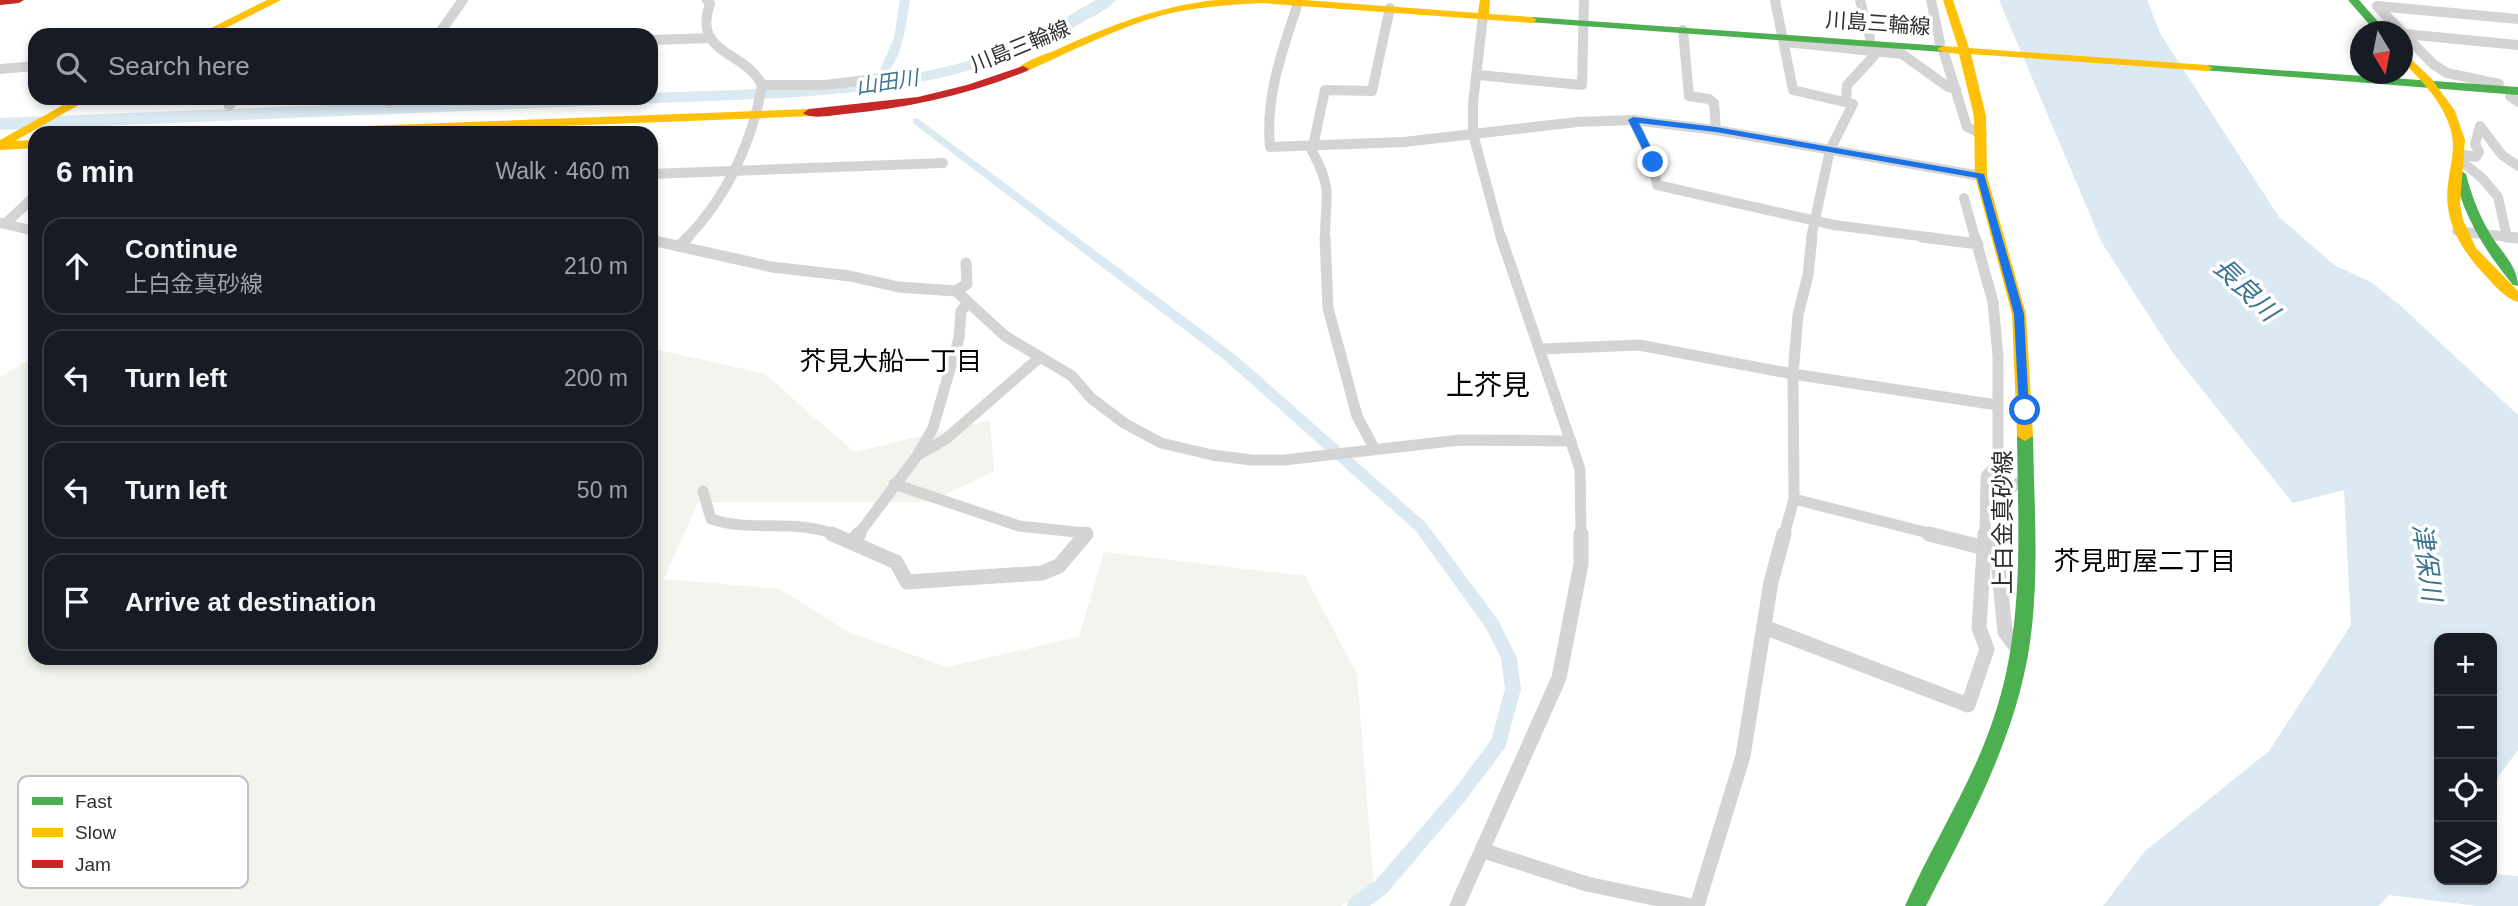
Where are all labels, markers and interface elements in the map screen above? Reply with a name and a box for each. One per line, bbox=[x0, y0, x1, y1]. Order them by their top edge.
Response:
street label: 川島三輪線 bbox=[1825, 8, 1931, 38]
street label: 川島三輪線 bbox=[967, 16, 1073, 76]
north arrow bbox=[2350, 21, 2413, 84]
search box bbox=[28, 28, 658, 105]
icon: search bbox=[52, 48, 90, 86]
text: Search here bbox=[108, 51, 250, 81]
water label: 山田川 bbox=[854, 65, 922, 98]
route end bbox=[1637, 146, 1668, 177]
text: 6 min bbox=[56, 155, 134, 188]
text: Walk · 460 m bbox=[495, 158, 630, 184]
text: Continue bbox=[125, 234, 238, 264]
icon: ahead bbox=[58, 247, 96, 285]
water label: 長良川 bbox=[2208, 251, 2287, 329]
text: 210 m bbox=[564, 253, 628, 279]
text: 上白金真砂線 bbox=[125, 271, 263, 297]
district label: 芥見大船一丁目 bbox=[800, 346, 982, 376]
icon: left bbox=[58, 359, 96, 397]
text: Turn left bbox=[125, 363, 227, 393]
text: 200 m bbox=[564, 365, 628, 391]
district label: 上芥見 bbox=[1446, 370, 1530, 401]
route start bbox=[2009, 394, 2040, 425]
street label: 上白金真砂線 bbox=[1989, 450, 2016, 594]
icon: left bbox=[58, 471, 96, 509]
text: Turn left bbox=[125, 475, 227, 505]
text: 50 m bbox=[577, 477, 628, 503]
water label: 津保川 bbox=[2407, 521, 2448, 606]
district label: 芥見町屋二丁目 bbox=[2054, 546, 2236, 576]
icon: arrive bbox=[58, 583, 96, 621]
text: Arrive at destination bbox=[125, 587, 376, 617]
map controls bbox=[2434, 633, 2497, 885]
button: + bbox=[2434, 633, 2497, 696]
button: − bbox=[2434, 696, 2497, 759]
button: locate bbox=[2434, 759, 2497, 822]
legend bbox=[18, 776, 248, 888]
text: Fast bbox=[75, 791, 113, 812]
text: Slow bbox=[75, 822, 116, 843]
button: layers bbox=[2434, 822, 2497, 885]
text: Jam bbox=[75, 854, 111, 875]

